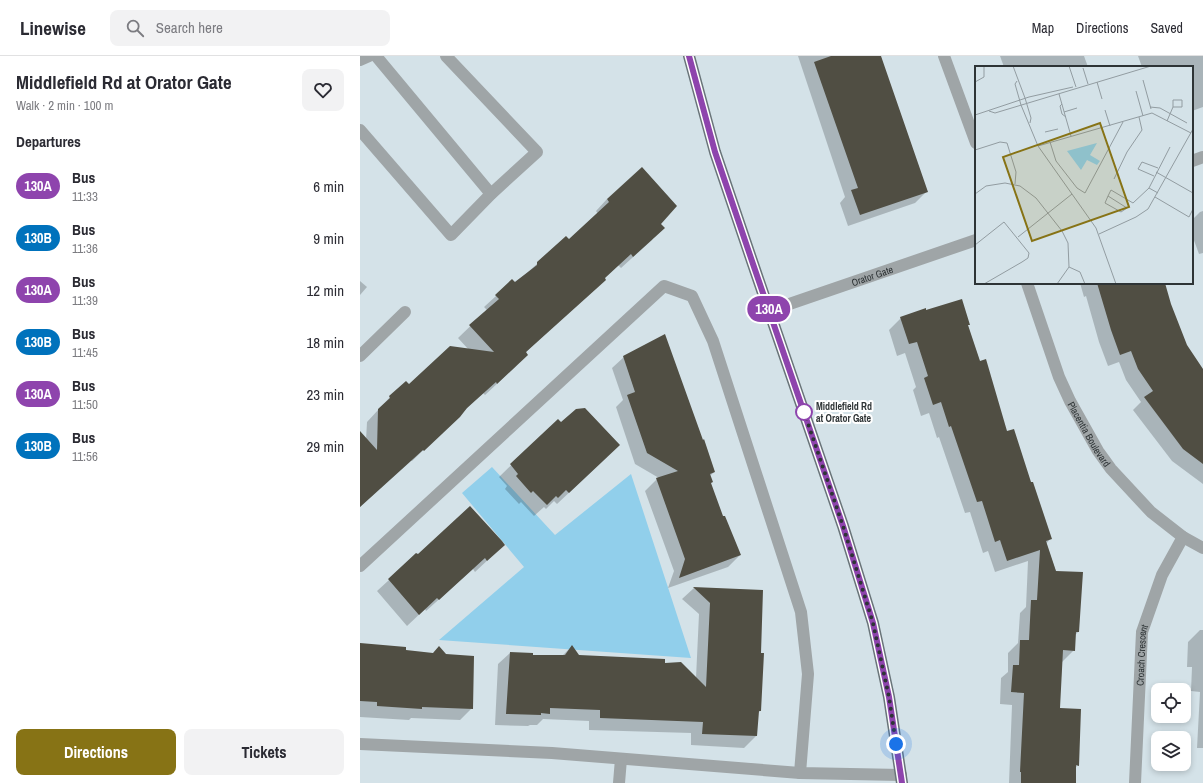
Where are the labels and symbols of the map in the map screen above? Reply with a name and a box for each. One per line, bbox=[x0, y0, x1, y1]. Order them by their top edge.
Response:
inset map bbox=[975, 66, 1193, 284]
street label: Orator Gate bbox=[849, 262, 895, 289]
line badge: 130A bbox=[741, 296, 797, 322]
street label: Placentia Boulevard bbox=[1065, 399, 1114, 469]
place label: Middlefield Rd at Orator Gate bbox=[816, 400, 872, 425]
marker: Middlefield Rd at Orator Gate bbox=[795, 403, 813, 421]
street label: Croach Crescent bbox=[1133, 622, 1151, 686]
your location bbox=[886, 734, 906, 754]

